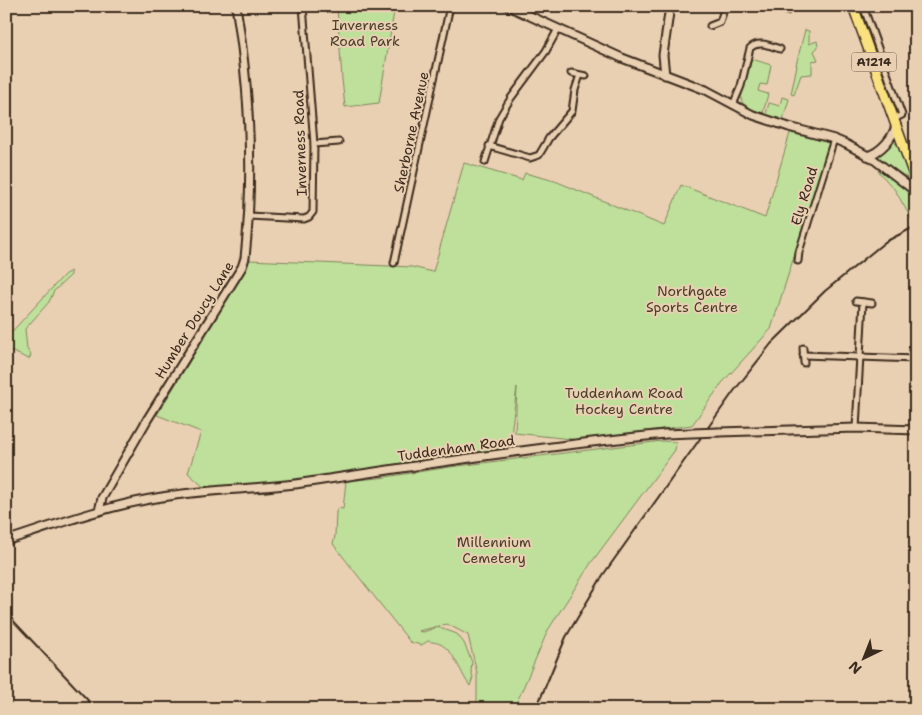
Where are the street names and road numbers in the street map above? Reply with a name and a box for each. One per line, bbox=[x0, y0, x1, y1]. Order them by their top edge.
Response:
road number: A1214 bbox=[852, 52, 896, 72]
street label: Sherborne Avenue bbox=[389, 70, 433, 194]
street label: Inverness Road bbox=[289, 89, 311, 197]
street label: Ely Road bbox=[787, 164, 821, 228]
street label: Humber Doucy Lane bbox=[151, 258, 238, 382]
street label: Tuddenham Road bbox=[396, 431, 516, 465]

